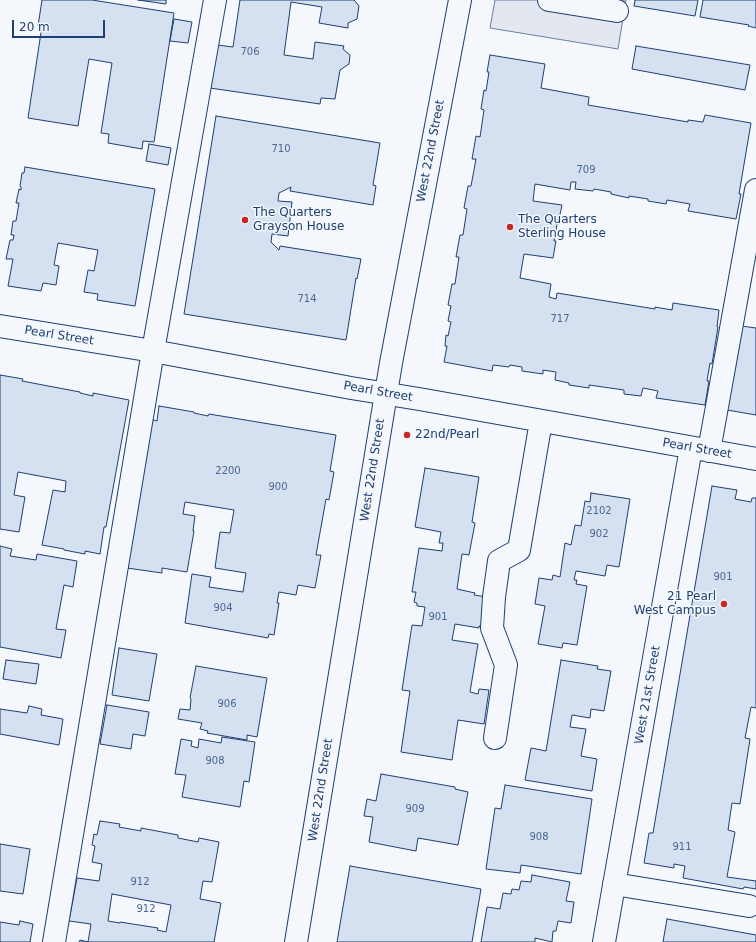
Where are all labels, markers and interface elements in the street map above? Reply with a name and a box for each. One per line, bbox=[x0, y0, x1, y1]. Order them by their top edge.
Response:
scale bar bbox=[14, 12, 107, 38]
text: 20 m bbox=[19, 20, 50, 34]
house number: 706 bbox=[240, 46, 260, 58]
street label: West 22nd Street bbox=[414, 99, 448, 203]
house number: 710 bbox=[271, 143, 291, 155]
house number: 709 bbox=[576, 164, 596, 176]
place label: The Quarters Grayson House bbox=[253, 206, 344, 234]
place label: The Quarters Sterling House bbox=[518, 213, 606, 241]
marker: The Quarters Grayson House bbox=[240, 215, 250, 225]
marker: The Quarters Sterling House bbox=[505, 222, 515, 232]
house number: 714 bbox=[297, 293, 317, 305]
house number: 717 bbox=[550, 313, 570, 325]
street label: Pearl Street bbox=[23, 323, 95, 349]
street label: Pearl Street bbox=[342, 379, 414, 405]
street label: West 22nd Street bbox=[358, 417, 388, 523]
place label: 22nd/Pearl bbox=[415, 428, 479, 442]
marker: 22nd/Pearl bbox=[402, 430, 412, 440]
street label: Pearl Street bbox=[661, 436, 733, 462]
house number: 2200 bbox=[215, 465, 241, 477]
house number: 900 bbox=[268, 481, 288, 493]
house number: 2102 bbox=[586, 505, 612, 517]
house number: 902 bbox=[589, 528, 609, 540]
house number: 901 bbox=[713, 571, 733, 583]
place label: 21 Pearl West Campus bbox=[634, 590, 716, 618]
marker: 21 Pearl West Campus bbox=[719, 599, 729, 609]
house number: 904 bbox=[213, 602, 233, 614]
house number: 901 bbox=[428, 611, 448, 623]
street label: West 21st Street bbox=[632, 645, 664, 745]
house number: 906 bbox=[217, 698, 237, 710]
street label: West 22nd Street bbox=[306, 737, 336, 843]
house number: 908 bbox=[205, 755, 225, 767]
house number: 909 bbox=[405, 803, 425, 815]
house number: 908 bbox=[529, 831, 549, 843]
house number: 911 bbox=[672, 841, 692, 853]
house number: 912 bbox=[130, 876, 150, 888]
house number: 912 bbox=[136, 903, 156, 915]

